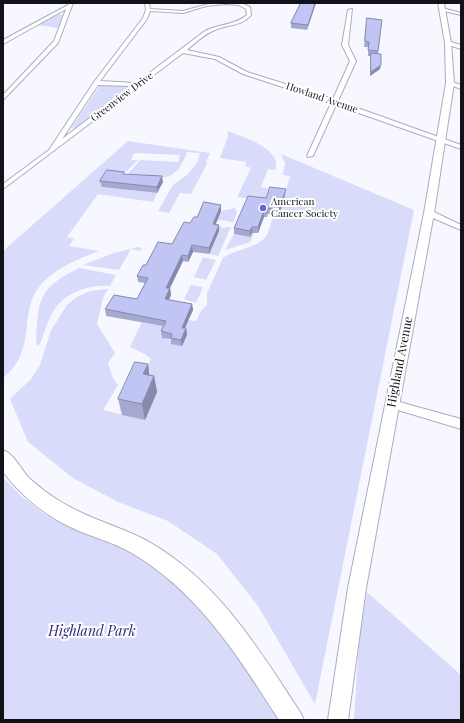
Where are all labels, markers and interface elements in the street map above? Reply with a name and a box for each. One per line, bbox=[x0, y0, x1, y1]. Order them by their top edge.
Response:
street label: Greenview Drive bbox=[89, 70, 155, 124]
street label: Howland Avenue bbox=[284, 80, 360, 116]
place label: American Cancer Society bbox=[271, 196, 338, 220]
marker: American Cancer Society bbox=[258, 203, 268, 213]
street label: Highland Avenue bbox=[384, 315, 416, 409]
park label: Highland Park bbox=[48, 624, 136, 640]

